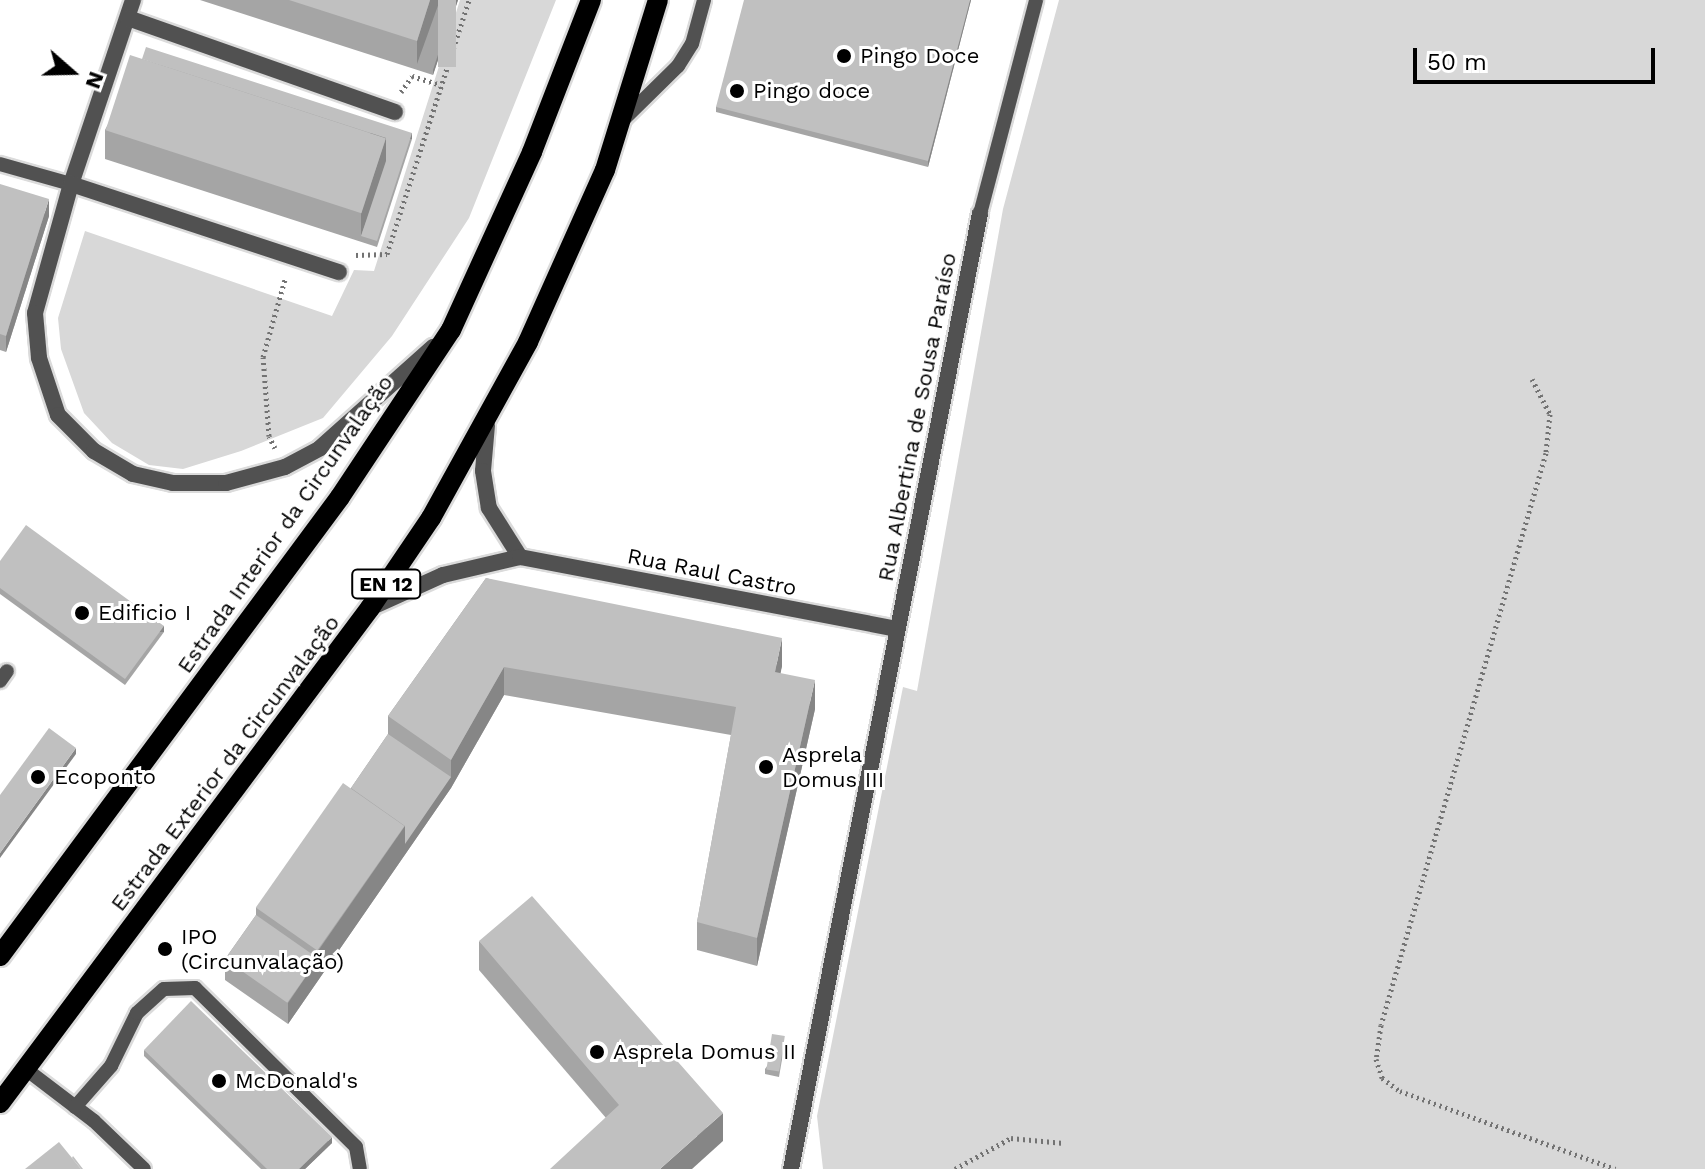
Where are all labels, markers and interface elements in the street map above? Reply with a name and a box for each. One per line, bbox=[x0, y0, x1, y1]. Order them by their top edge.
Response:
north arrow bbox=[32, 32, 112, 112]
scale bar bbox=[1417, 32, 1659, 82]
place label: Pingo Doce bbox=[860, 43, 979, 69]
marker: Pingo Doce bbox=[835, 47, 853, 65]
text: 50 m bbox=[1427, 48, 1487, 76]
text: N bbox=[80, 68, 110, 92]
place label: Pingo doce bbox=[753, 78, 870, 104]
marker: Pingo doce bbox=[728, 82, 746, 100]
street label: Rua Albertina de Sousa Paraíso bbox=[872, 249, 962, 585]
street label: Estrada Interior da Circunvalação bbox=[171, 369, 399, 679]
street label: Rua Raul Castro bbox=[625, 543, 799, 601]
road number: EN 12 bbox=[350, 568, 422, 600]
place label: Edificio I bbox=[98, 600, 191, 626]
marker: Edificio I bbox=[73, 604, 91, 622]
street label: Estrada Exterior da Circunvalação bbox=[105, 609, 345, 917]
place label: Asprela Domus III bbox=[782, 741, 884, 792]
marker: Asprela Domus III bbox=[757, 758, 775, 776]
place label: Ecoponto bbox=[54, 764, 156, 790]
marker: Ecoponto bbox=[29, 768, 47, 786]
place label: IPO (Circunvalação) bbox=[181, 923, 344, 974]
marker: IPO (Circunvalação) bbox=[156, 940, 174, 958]
place label: Asprela Domus II bbox=[613, 1039, 797, 1065]
marker: Asprela Domus II bbox=[588, 1043, 606, 1061]
place label: McDonald's bbox=[235, 1068, 358, 1094]
marker: McDonald's bbox=[210, 1072, 228, 1090]

